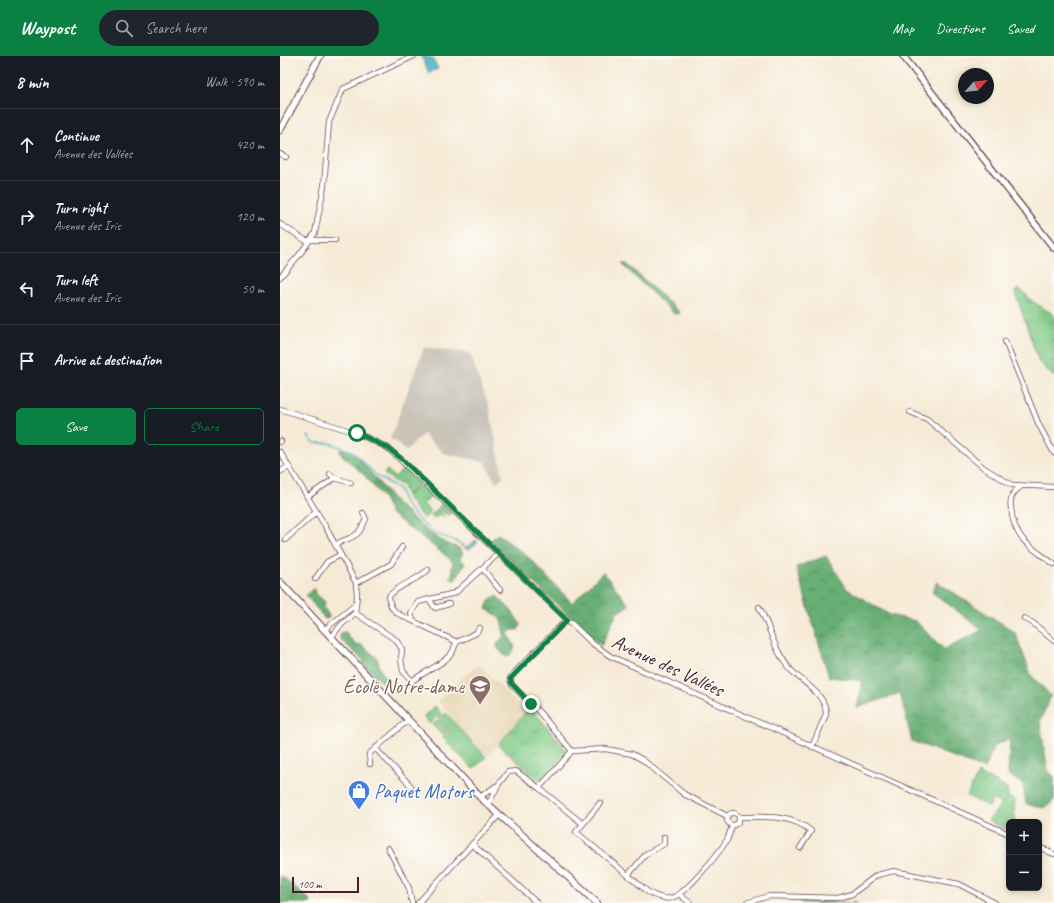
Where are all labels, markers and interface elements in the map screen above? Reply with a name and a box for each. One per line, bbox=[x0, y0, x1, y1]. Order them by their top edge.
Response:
search box bbox=[99, 10, 379, 46]
text: Waypost bbox=[20, 16, 75, 40]
icon: search bbox=[113, 17, 135, 39]
text: Search here bbox=[145, 19, 206, 38]
text: Map bbox=[893, 20, 914, 37]
text: Directions bbox=[936, 20, 985, 37]
text: Saved bbox=[1007, 20, 1034, 37]
north arrow bbox=[958, 68, 994, 104]
text: 8 min bbox=[16, 72, 49, 93]
text: Walk · 590 m bbox=[205, 74, 264, 90]
text: Continue bbox=[54, 127, 99, 146]
icon: ahead bbox=[16, 134, 38, 156]
text: 420 m bbox=[236, 137, 264, 153]
text: Avenue des Vallées bbox=[54, 146, 132, 162]
text: Turn right bbox=[54, 199, 107, 218]
icon: right bbox=[16, 206, 38, 228]
text: 120 m bbox=[236, 209, 264, 225]
text: Avenue des Iris bbox=[54, 218, 121, 234]
text: Turn left bbox=[54, 271, 97, 290]
icon: left bbox=[16, 278, 38, 300]
text: 50 m bbox=[242, 281, 264, 297]
text: Avenue des Iris bbox=[54, 290, 121, 306]
icon: arrive bbox=[16, 350, 38, 372]
text: Arrive at destination bbox=[54, 351, 161, 370]
button: Save bbox=[16, 408, 136, 445]
button: Share bbox=[144, 408, 264, 445]
route start bbox=[348, 424, 366, 442]
street label: Avenue des Vallées bbox=[608, 629, 730, 703]
school or university icon: École Notre-dame bbox=[467, 673, 493, 706]
place label: École Notre-dame bbox=[343, 674, 465, 699]
route end bbox=[522, 695, 540, 713]
shop icon: Paquet Motors bbox=[346, 778, 372, 811]
place label: Paquet Motors bbox=[374, 779, 475, 804]
map controls bbox=[1006, 819, 1042, 891]
button: + bbox=[1006, 819, 1042, 855]
button: − bbox=[1006, 855, 1042, 891]
scale bar bbox=[292, 875, 359, 894]
text: 100 m bbox=[298, 877, 322, 891]

